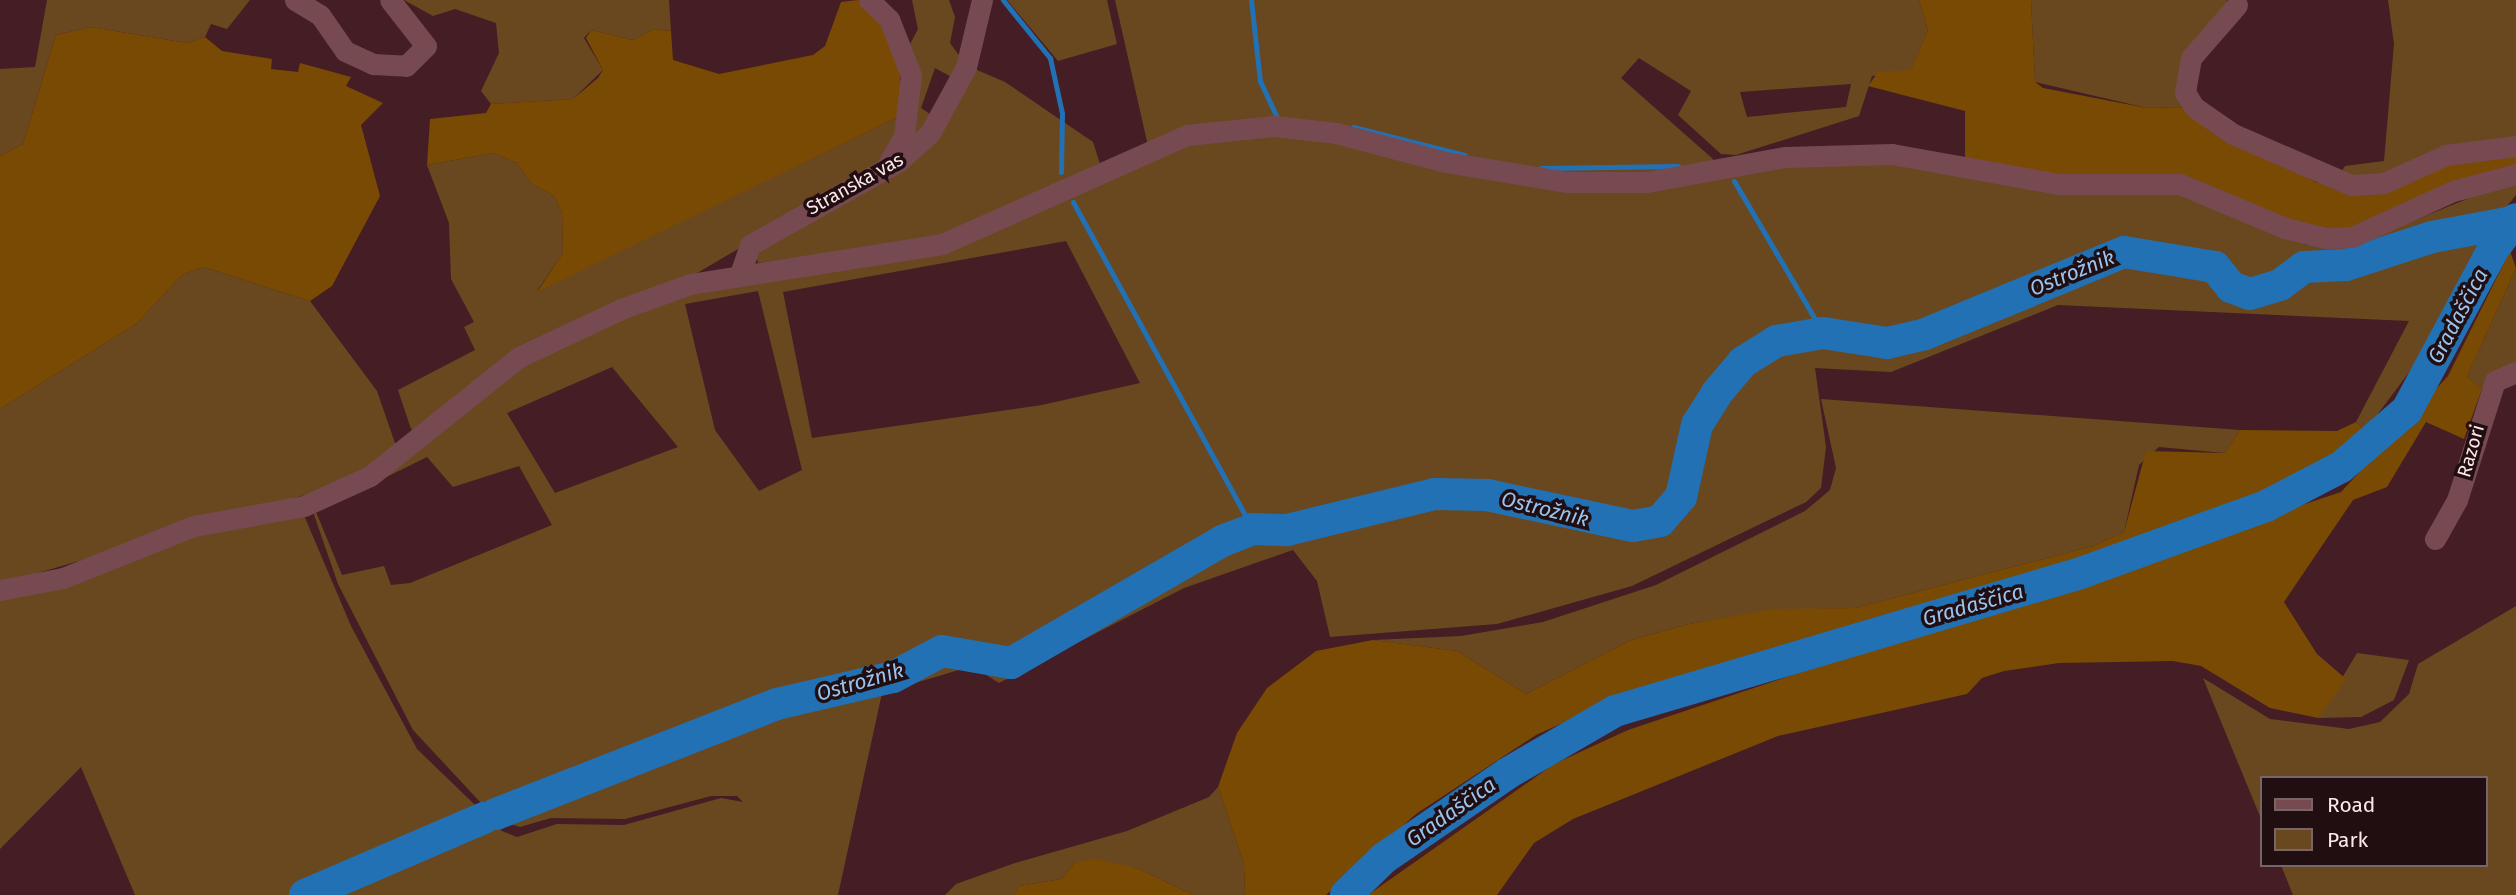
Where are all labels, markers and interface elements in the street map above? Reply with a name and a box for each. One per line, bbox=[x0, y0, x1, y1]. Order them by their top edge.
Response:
street label: Stranska vas bbox=[803, 148, 907, 220]
water label: Ostrožnik bbox=[2026, 245, 2118, 301]
water label: Gradaščica bbox=[2423, 264, 2493, 368]
street label: Razori bbox=[2453, 422, 2489, 480]
water label: Ostrožnik bbox=[1499, 486, 1591, 532]
water label: Gradaščica bbox=[1920, 579, 2026, 631]
water label: Ostrožnik bbox=[814, 658, 906, 706]
water label: Gradaščica bbox=[1401, 772, 1501, 852]
legend bbox=[2260, 776, 2488, 867]
text: Road bbox=[2327, 792, 2375, 818]
text: Park bbox=[2327, 827, 2368, 853]

